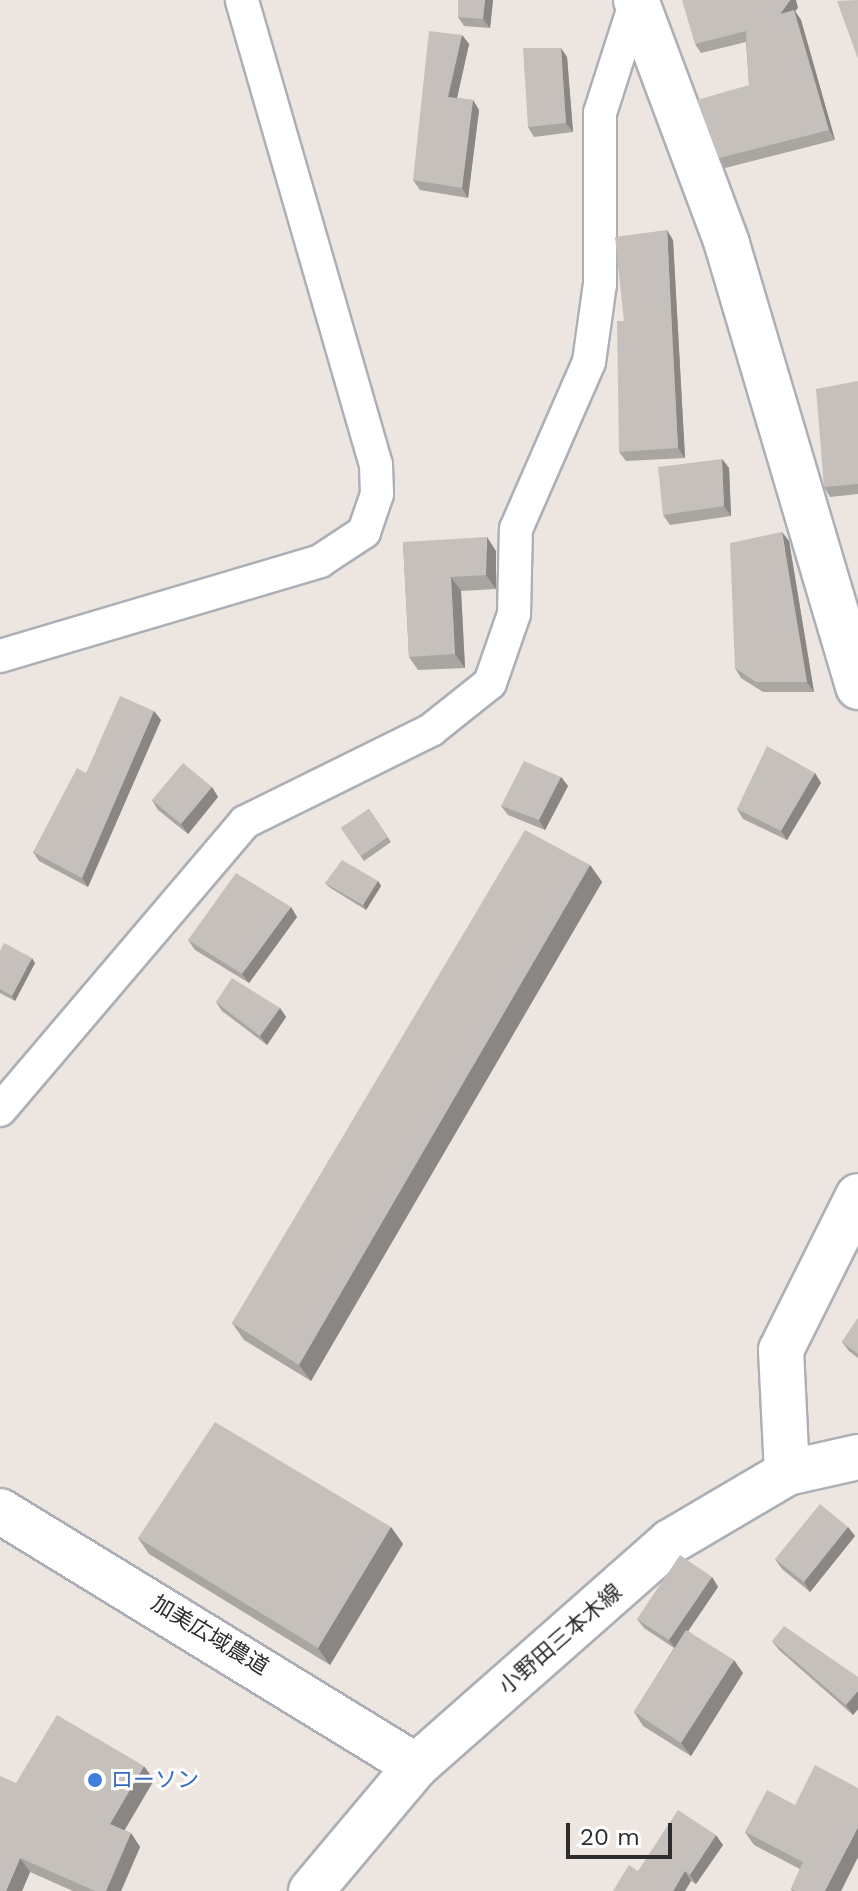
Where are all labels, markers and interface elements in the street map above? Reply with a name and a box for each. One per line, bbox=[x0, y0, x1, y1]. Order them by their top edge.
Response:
street label: 小野田三本木線 bbox=[493, 1579, 627, 1699]
street label: 加美広域農道 bbox=[147, 1590, 273, 1680]
place label: ローソン bbox=[111, 1767, 199, 1793]
marker: ローソン bbox=[86, 1771, 104, 1789]
scale bar bbox=[570, 1807, 676, 1857]
text: 20 m bbox=[580, 1823, 640, 1851]

